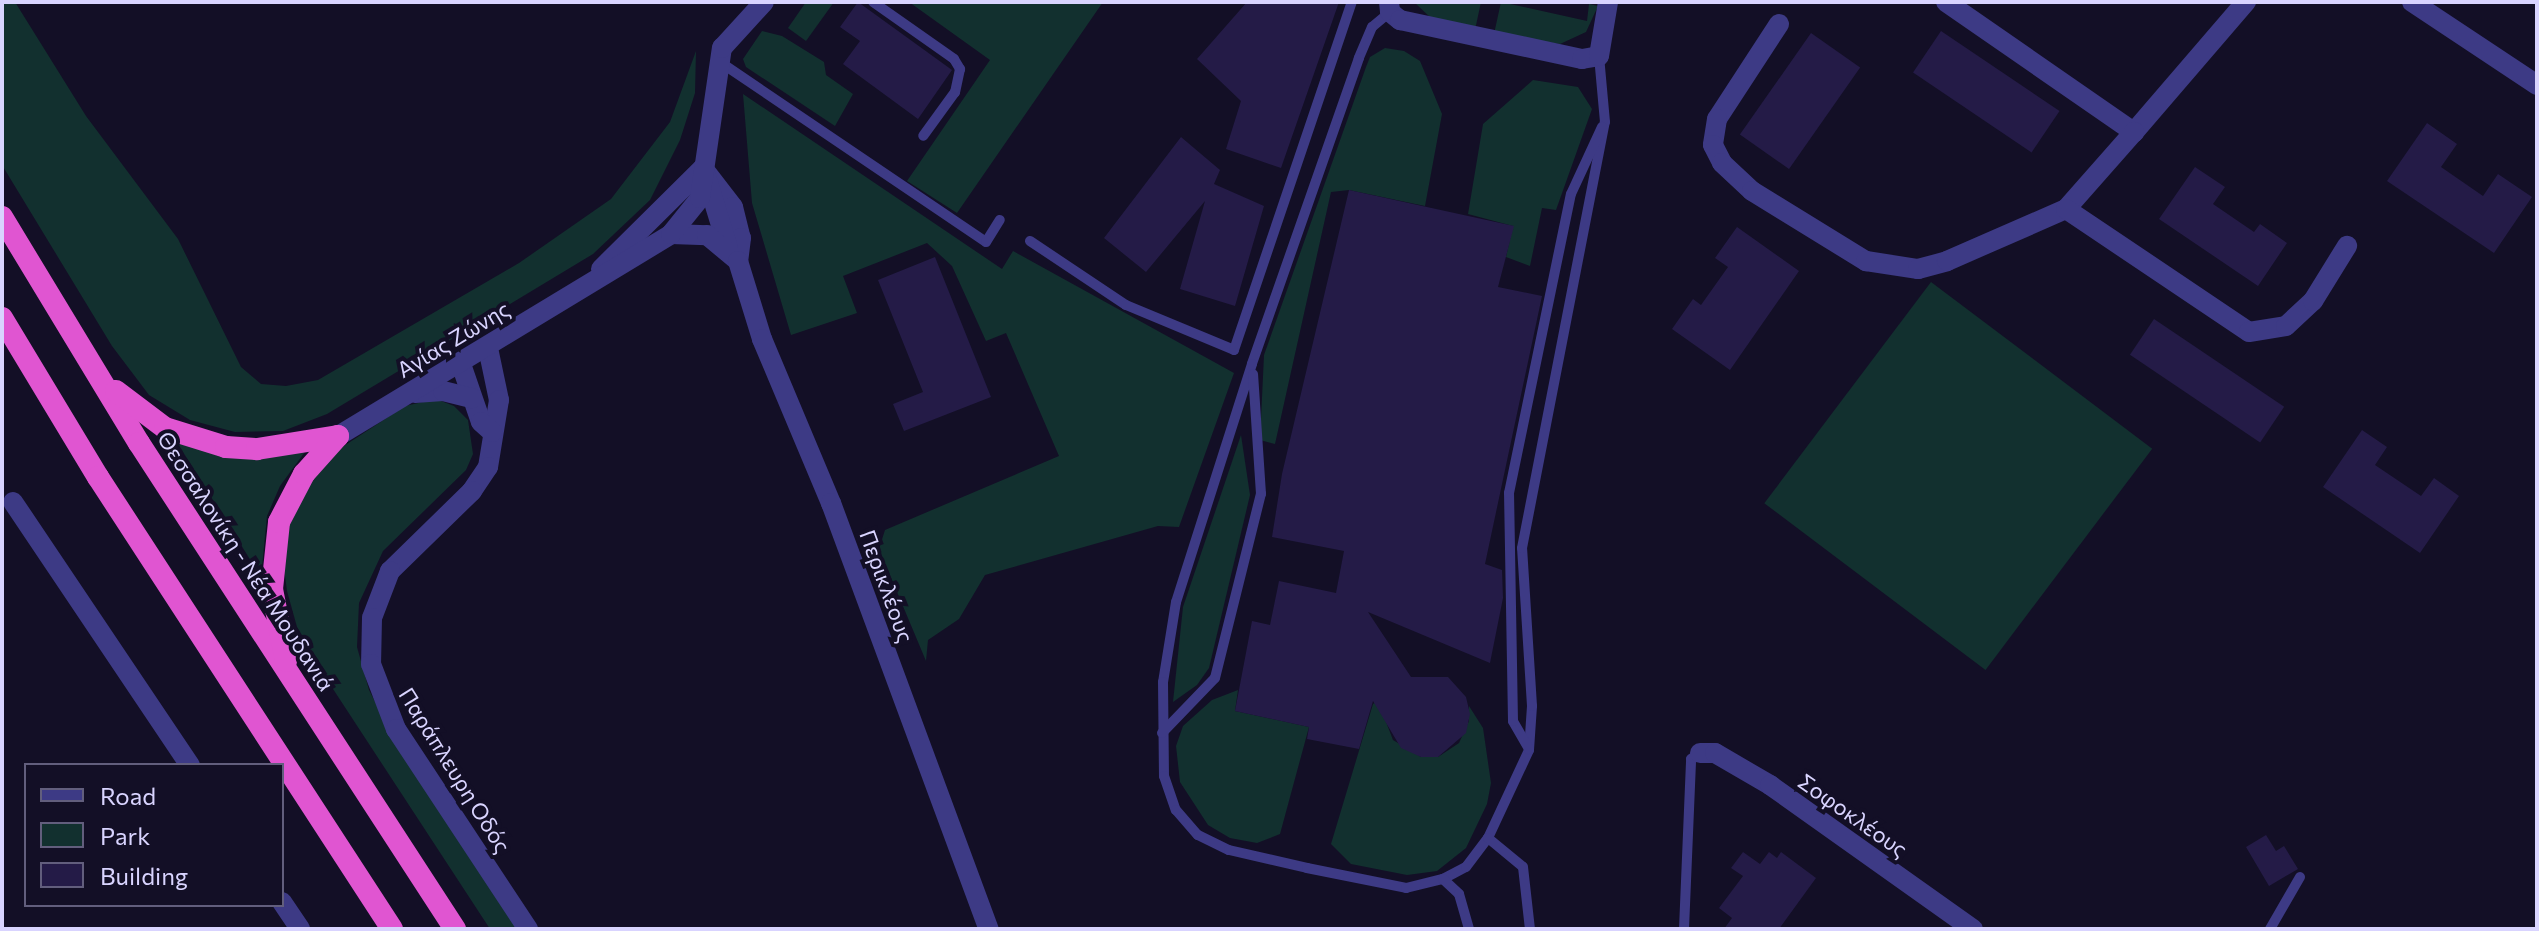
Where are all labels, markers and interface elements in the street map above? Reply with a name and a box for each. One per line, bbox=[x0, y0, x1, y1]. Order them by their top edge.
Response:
street label: Αγίας Ζώνης bbox=[392, 295, 514, 383]
street label: Θεσσαλονίκη - Νέα Μουδανιά bbox=[152, 426, 340, 696]
street label: Περικλέους bbox=[854, 526, 920, 646]
street label: Παράπλευρη Οδός bbox=[394, 683, 516, 857]
legend bbox=[24, 763, 284, 907]
street label: Σοφοκλέους bbox=[1793, 768, 1913, 862]
text: Road bbox=[100, 781, 156, 810]
text: Park bbox=[100, 821, 150, 850]
text: Building bbox=[100, 861, 188, 890]

